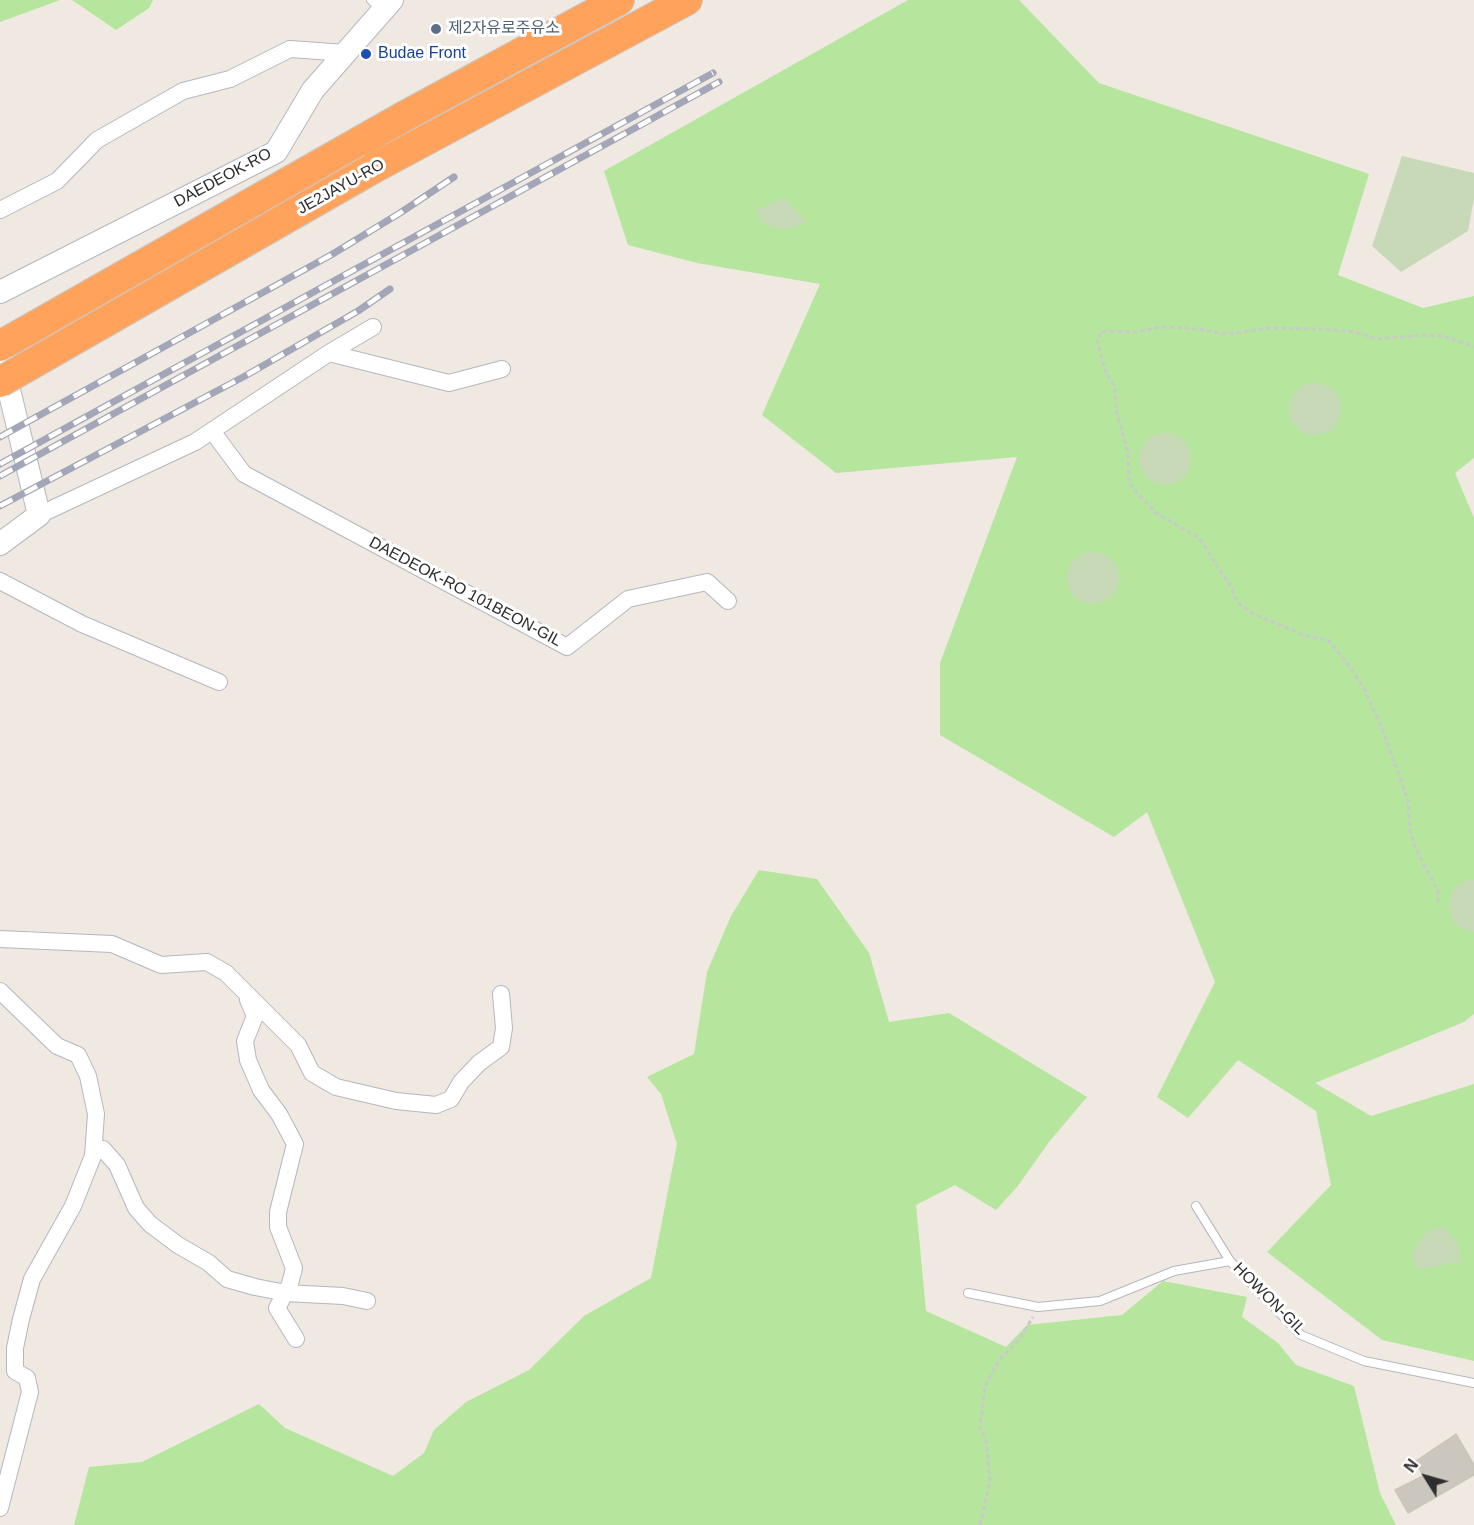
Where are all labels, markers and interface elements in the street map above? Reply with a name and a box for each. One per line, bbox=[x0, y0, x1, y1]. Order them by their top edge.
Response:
place label: 제2자유로주유소 bbox=[448, 19, 560, 39]
marker: 제2자유로주유소 bbox=[429, 22, 443, 36]
place label: Budae Front bbox=[378, 44, 466, 64]
marker: Budae Front bbox=[359, 47, 373, 61]
street label: DAEDEOK-RO bbox=[171, 144, 275, 212]
street label: JE2JAYU-RO bbox=[294, 155, 388, 219]
street label: DAEDEOK-RO 101BEON-GIL bbox=[366, 533, 564, 651]
street label: HOWON-GIL bbox=[1229, 1259, 1309, 1339]
north arrow bbox=[1396, 1447, 1456, 1507]
text: N bbox=[1401, 1456, 1421, 1476]

